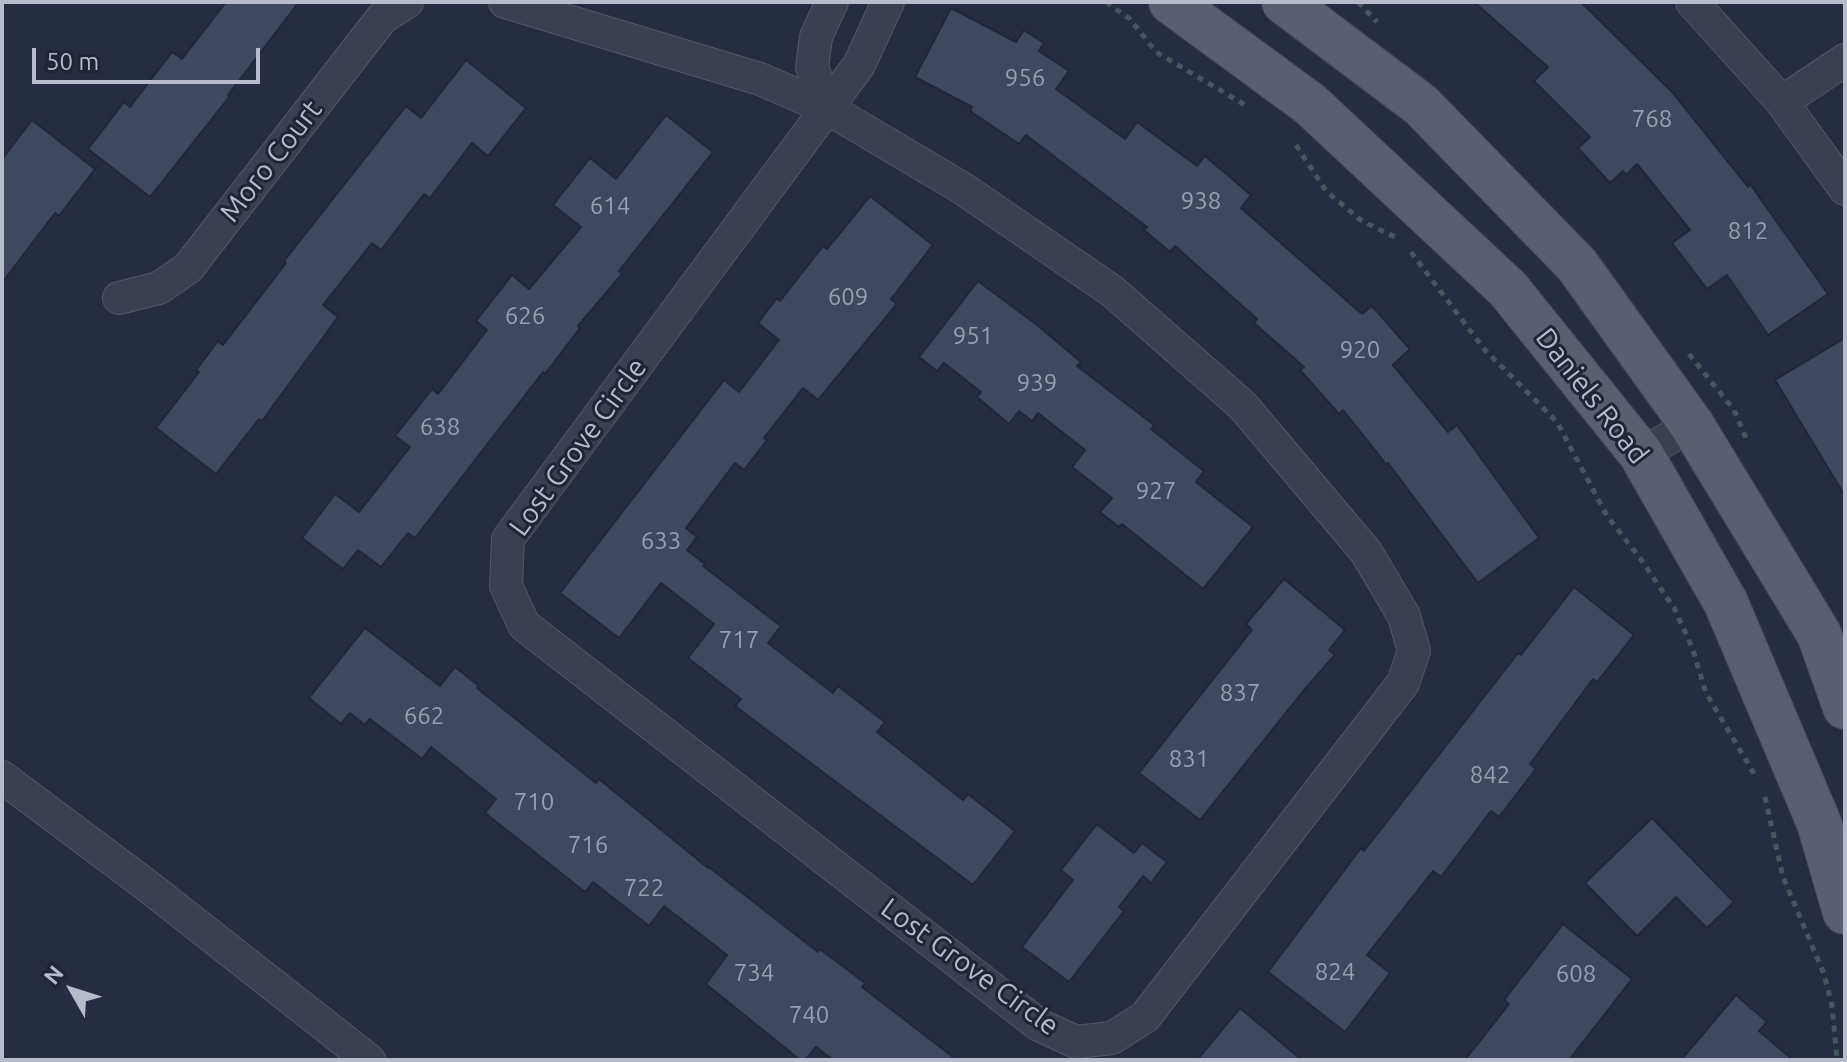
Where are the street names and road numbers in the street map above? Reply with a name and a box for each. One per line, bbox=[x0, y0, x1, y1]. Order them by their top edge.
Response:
street label: Moro Court bbox=[213, 93, 329, 229]
street label: Daniels Road bbox=[1529, 321, 1655, 471]
street label: Lost Grove Circle bbox=[502, 352, 654, 542]
street label: Lost Grove Circle bbox=[875, 891, 1065, 1043]

